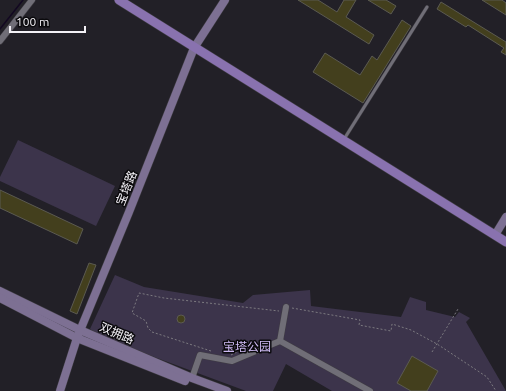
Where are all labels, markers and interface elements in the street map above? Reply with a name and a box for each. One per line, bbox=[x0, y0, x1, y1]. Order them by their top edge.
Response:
scale bar bbox=[10, 8, 85, 34]
text: 100 m bbox=[16, 15, 49, 28]
street label: 宝塔路 bbox=[113, 169, 139, 207]
street label: 双拥路 bbox=[98, 320, 136, 346]
park label: 宝塔公园 bbox=[223, 340, 271, 353]

